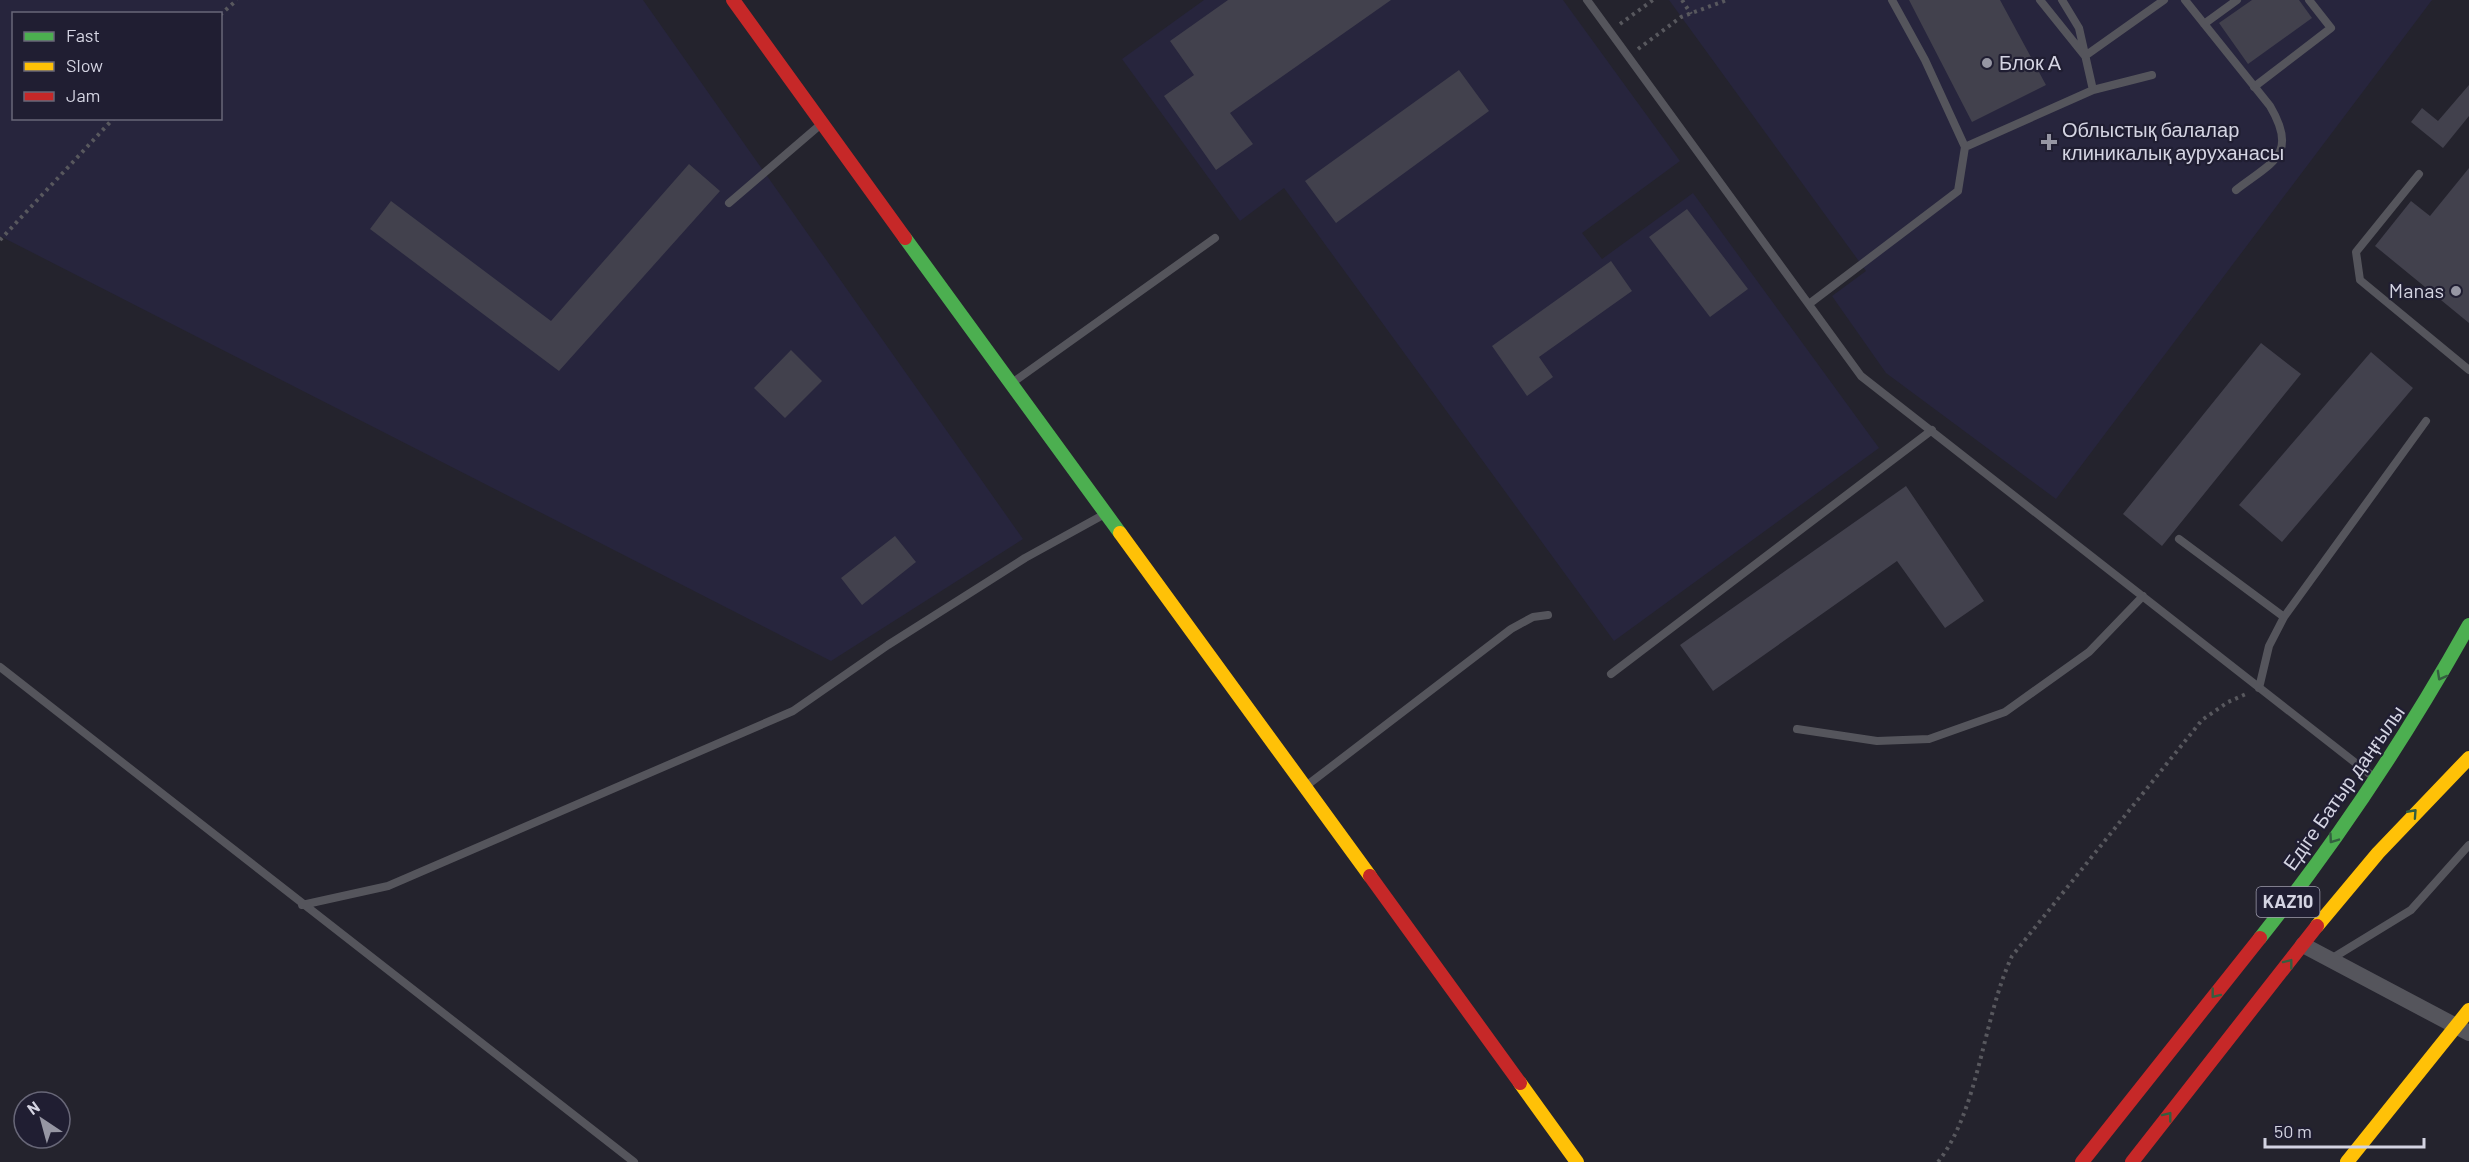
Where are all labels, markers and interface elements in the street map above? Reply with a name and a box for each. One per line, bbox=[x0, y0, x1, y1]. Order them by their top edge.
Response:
legend bbox=[12, 12, 222, 120]
text: Fast bbox=[66, 24, 100, 46]
place label: Блок А bbox=[1999, 50, 2062, 74]
text: Slow bbox=[66, 54, 103, 76]
marker: Блок А bbox=[1980, 56, 1994, 70]
text: Jam bbox=[66, 84, 100, 106]
place label: Облыстық балалар клиникалық ауруханасы bbox=[2062, 117, 2284, 164]
marker: Облыстық балалар клиникалық ауруханасы bbox=[2040, 133, 2058, 151]
place label: Manas bbox=[2389, 278, 2444, 302]
marker: Manas bbox=[2449, 284, 2463, 298]
one-way arrow bbox=[2437, 670, 2448, 681]
street label: Едіге Батыр даңғылы bbox=[2277, 700, 2409, 874]
one-way arrow bbox=[2406, 809, 2417, 820]
one-way arrow bbox=[2329, 832, 2340, 843]
road number: KAZ10 bbox=[2256, 887, 2320, 917]
one-way arrow bbox=[2281, 959, 2292, 970]
one-way arrow bbox=[2211, 987, 2222, 998]
north arrow bbox=[12, 1090, 72, 1150]
text: N bbox=[23, 1097, 43, 1118]
scale bar bbox=[2265, 1111, 2424, 1149]
one-way arrow bbox=[2160, 1112, 2171, 1123]
text: 50 m bbox=[2274, 1120, 2312, 1142]

